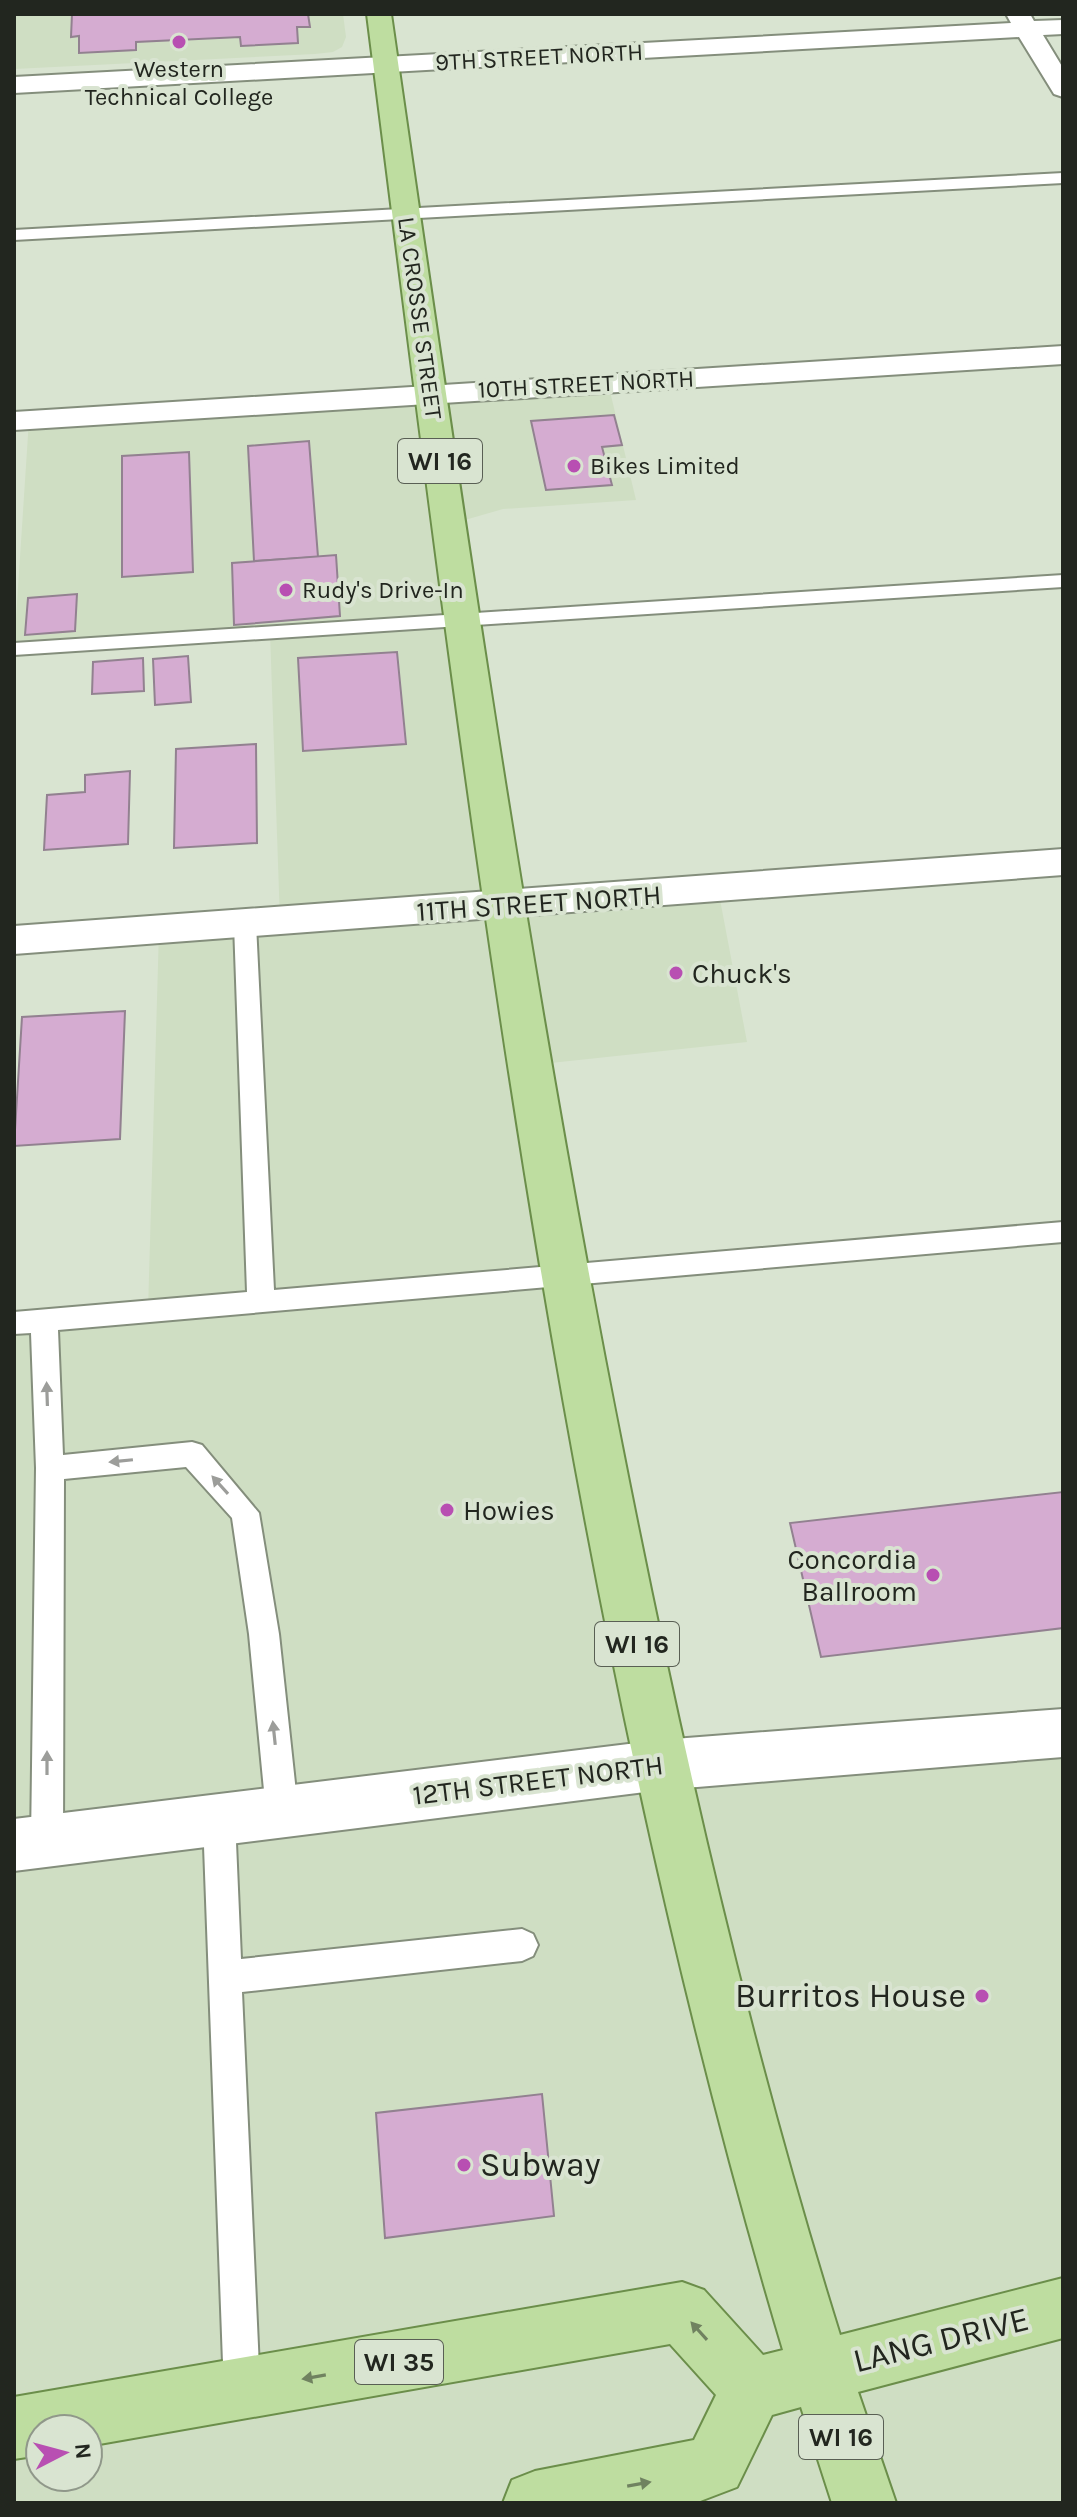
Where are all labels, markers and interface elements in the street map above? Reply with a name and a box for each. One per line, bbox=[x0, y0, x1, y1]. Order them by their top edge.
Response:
marker: Western Technical College bbox=[170, 33, 188, 51]
street label: 9TH STREET NORTH bbox=[434, 38, 644, 76]
place label: Western Technical College bbox=[85, 55, 273, 111]
street label: LA CROSSE STREET bbox=[392, 215, 448, 421]
street label: 10TH STREET NORTH bbox=[477, 364, 695, 404]
road number: WI 16 bbox=[398, 439, 482, 483]
place label: Bikes Limited bbox=[590, 452, 740, 480]
marker: Bikes Limited bbox=[565, 457, 583, 475]
place label: Rudy's Drive-In bbox=[302, 576, 464, 604]
marker: Rudy's Drive-In bbox=[277, 581, 295, 599]
street label: 11TH STREET NORTH bbox=[416, 878, 662, 928]
place label: Chuck's bbox=[692, 957, 792, 990]
marker: Chuck's bbox=[667, 964, 685, 982]
one-way arrow bbox=[41, 1381, 54, 1406]
one-way arrow bbox=[108, 1455, 133, 1468]
one-way arrow bbox=[211, 1475, 229, 1494]
place label: Howies bbox=[463, 1494, 555, 1527]
marker: Howies bbox=[438, 1501, 456, 1519]
place label: Concordia Ballroom bbox=[787, 1543, 917, 1608]
marker: Concordia Ballroom bbox=[924, 1566, 942, 1584]
road number: WI 16 bbox=[595, 1622, 679, 1666]
one-way arrow bbox=[268, 1720, 281, 1745]
street label: 12TH STREET NORTH bbox=[411, 1748, 665, 1812]
one-way arrow bbox=[41, 1750, 53, 1775]
place label: Burritos House bbox=[735, 1976, 966, 2016]
marker: Burritos House bbox=[973, 1987, 991, 2005]
place label: Subway bbox=[480, 2145, 601, 2185]
marker: Subway bbox=[455, 2156, 473, 2174]
street label: LANG DRIVE bbox=[849, 2299, 1033, 2381]
one-way arrow bbox=[691, 2322, 709, 2341]
road number: WI 35 bbox=[355, 2340, 443, 2384]
one-way arrow bbox=[301, 2372, 326, 2384]
north arrow bbox=[24, 2413, 104, 2493]
road number: WI 16 bbox=[799, 2415, 883, 2459]
text: N bbox=[69, 2442, 97, 2460]
one-way arrow bbox=[627, 2478, 652, 2490]

